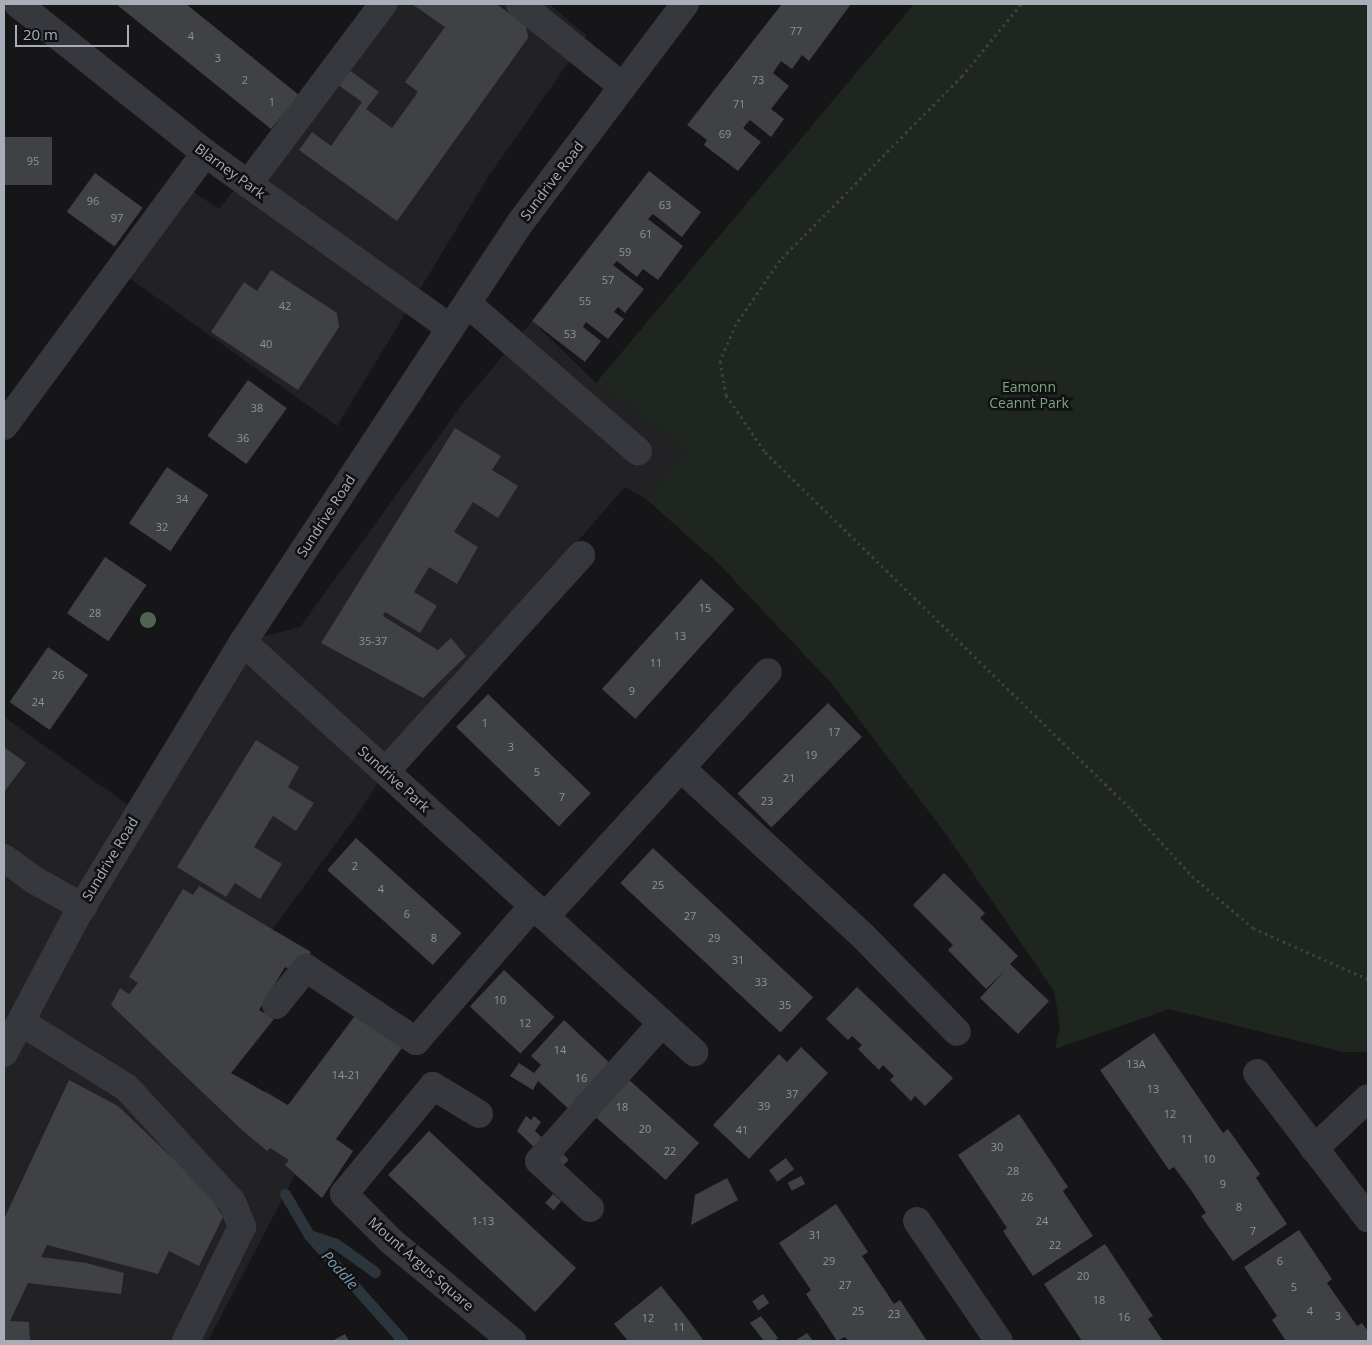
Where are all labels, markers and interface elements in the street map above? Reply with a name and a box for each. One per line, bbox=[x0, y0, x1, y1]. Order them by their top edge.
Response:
scale bar bbox=[18, 15, 131, 47]
text: 20 m bbox=[23, 24, 58, 44]
house number: 77 bbox=[790, 24, 802, 38]
house number: 4 bbox=[188, 29, 194, 43]
house number: 3 bbox=[215, 51, 221, 65]
house number: 2 bbox=[242, 73, 248, 87]
house number: 73 bbox=[752, 73, 764, 87]
house number: 1 bbox=[269, 95, 275, 109]
house number: 71 bbox=[733, 97, 745, 111]
house number: 69 bbox=[719, 127, 731, 141]
street label: Sundrive Road bbox=[517, 138, 587, 224]
street label: Blarney Park bbox=[192, 140, 268, 202]
house number: 95 bbox=[27, 154, 39, 168]
house number: 96 bbox=[87, 194, 99, 208]
house number: 63 bbox=[659, 198, 671, 212]
house number: 97 bbox=[111, 211, 123, 225]
house number: 61 bbox=[640, 227, 652, 241]
house number: 59 bbox=[619, 245, 631, 259]
house number: 57 bbox=[602, 273, 614, 287]
house number: 55 bbox=[579, 294, 591, 308]
house number: 42 bbox=[279, 299, 291, 313]
house number: 53 bbox=[564, 327, 576, 341]
house number: 40 bbox=[260, 337, 272, 351]
park label: Eamonn Ceannt Park bbox=[989, 379, 1069, 412]
house number: 38 bbox=[251, 401, 263, 415]
house number: 36 bbox=[237, 431, 249, 445]
street label: Sundrive Road bbox=[293, 472, 359, 560]
house number: 34 bbox=[176, 492, 188, 506]
house number: 32 bbox=[156, 520, 168, 534]
house number: 15 bbox=[699, 601, 711, 615]
house number: 28 bbox=[89, 606, 101, 620]
house number: 13 bbox=[674, 629, 686, 643]
house number: 35-37 bbox=[359, 634, 387, 648]
house number: 11 bbox=[650, 656, 662, 670]
house number: 26 bbox=[52, 668, 64, 682]
house number: 9 bbox=[629, 684, 635, 698]
house number: 24 bbox=[32, 695, 44, 709]
house number: 1 bbox=[482, 716, 488, 730]
house number: 17 bbox=[828, 725, 840, 739]
house number: 3 bbox=[508, 740, 514, 754]
street label: Sundrive Park bbox=[355, 742, 433, 816]
house number: 19 bbox=[805, 748, 817, 762]
house number: 5 bbox=[534, 765, 540, 779]
house number: 21 bbox=[783, 771, 795, 785]
house number: 7 bbox=[559, 790, 565, 804]
house number: 23 bbox=[761, 794, 773, 808]
street label: Sundrive Road bbox=[78, 814, 142, 904]
house number: 2 bbox=[352, 859, 358, 873]
house number: 25 bbox=[652, 878, 664, 892]
house number: 4 bbox=[378, 882, 384, 896]
house number: 6 bbox=[404, 907, 410, 921]
house number: 27 bbox=[684, 909, 696, 923]
house number: 8 bbox=[431, 931, 437, 945]
house number: 29 bbox=[708, 931, 720, 945]
house number: 31 bbox=[732, 953, 744, 967]
house number: 33 bbox=[755, 975, 767, 989]
house number: 10 bbox=[494, 993, 506, 1007]
house number: 35 bbox=[779, 998, 791, 1012]
house number: 12 bbox=[519, 1016, 531, 1030]
house number: 14 bbox=[554, 1043, 566, 1057]
house number: 13A bbox=[1126, 1057, 1146, 1071]
house number: 14-21 bbox=[332, 1068, 360, 1082]
house number: 16 bbox=[575, 1071, 587, 1085]
house number: 13 bbox=[1147, 1082, 1159, 1096]
house number: 37 bbox=[786, 1087, 798, 1101]
house number: 39 bbox=[758, 1099, 770, 1113]
house number: 18 bbox=[616, 1100, 628, 1114]
house number: 12 bbox=[1164, 1107, 1176, 1121]
house number: 20 bbox=[639, 1122, 651, 1136]
house number: 41 bbox=[736, 1123, 748, 1137]
house number: 11 bbox=[1181, 1132, 1193, 1146]
house number: 30 bbox=[991, 1140, 1003, 1154]
house number: 22 bbox=[664, 1144, 676, 1158]
house number: 10 bbox=[1203, 1152, 1215, 1166]
house number: 28 bbox=[1007, 1164, 1019, 1178]
house number: 9 bbox=[1220, 1177, 1226, 1191]
house number: 26 bbox=[1021, 1190, 1033, 1204]
house number: 8 bbox=[1236, 1200, 1242, 1214]
street label: Mount Argus Square bbox=[365, 1214, 477, 1314]
house number: 1-13 bbox=[472, 1214, 494, 1228]
house number: 24 bbox=[1036, 1214, 1048, 1228]
house number: 7 bbox=[1250, 1224, 1256, 1238]
house number: 31 bbox=[809, 1228, 821, 1242]
house number: 22 bbox=[1049, 1238, 1061, 1252]
water label: Poddle bbox=[318, 1247, 362, 1293]
house number: 29 bbox=[823, 1254, 835, 1268]
house number: 6 bbox=[1277, 1254, 1283, 1268]
house number: 20 bbox=[1077, 1269, 1089, 1283]
house number: 27 bbox=[839, 1278, 851, 1292]
house number: 5 bbox=[1291, 1280, 1297, 1294]
house number: 18 bbox=[1093, 1293, 1105, 1307]
house number: 25 bbox=[852, 1304, 864, 1318]
house number: 4 bbox=[1307, 1304, 1313, 1318]
house number: 23 bbox=[888, 1307, 900, 1321]
house number: 3 bbox=[1335, 1309, 1341, 1323]
house number: 16 bbox=[1118, 1310, 1130, 1324]
house number: 12 bbox=[642, 1311, 654, 1325]
house number: 11 bbox=[673, 1320, 685, 1334]

